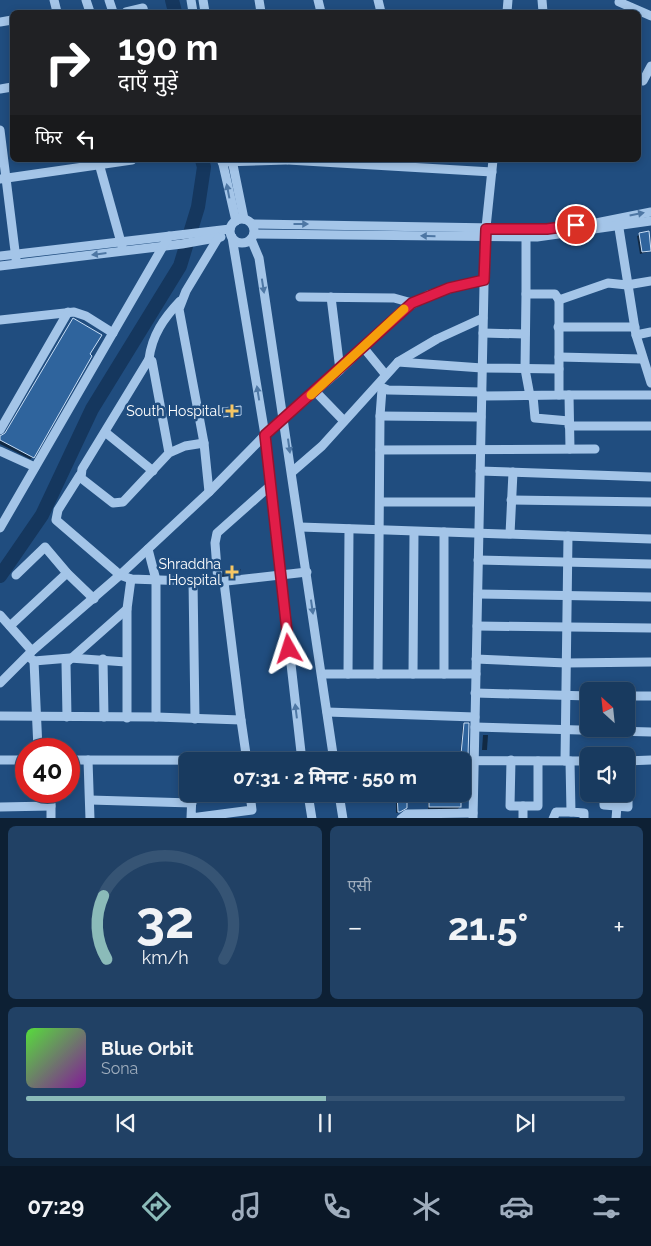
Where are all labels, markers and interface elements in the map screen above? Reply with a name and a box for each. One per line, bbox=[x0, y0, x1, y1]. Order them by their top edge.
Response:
text: 190 m bbox=[118, 27, 218, 68]
icon: right bbox=[35, 30, 100, 95]
text: दाएँ मुड़ें bbox=[118, 69, 178, 95]
icon: left bbox=[72, 125, 100, 153]
text: फिर bbox=[35, 126, 62, 148]
one-way arrow bbox=[224, 183, 232, 198]
pin bbox=[555, 204, 597, 246]
one-way arrow bbox=[630, 210, 646, 218]
icon: arrive bbox=[562, 211, 590, 239]
one-way arrow bbox=[293, 220, 309, 228]
one-way arrow bbox=[420, 232, 436, 240]
one-way arrow bbox=[91, 250, 107, 258]
one-way arrow bbox=[260, 278, 268, 294]
one-way arrow bbox=[254, 385, 262, 401]
place label: South Hospital bbox=[126, 403, 221, 419]
marker: South Hospital bbox=[225, 404, 239, 418]
one-way arrow bbox=[285, 439, 293, 455]
place label: Shraddha Hospital bbox=[159, 556, 221, 588]
marker: Shraddha Hospital bbox=[225, 565, 239, 579]
one-way arrow bbox=[308, 600, 316, 616]
position arrow bbox=[262, 622, 314, 674]
north arrow bbox=[580, 682, 635, 738]
map controls bbox=[580, 682, 635, 802]
one-way arrow bbox=[292, 702, 300, 718]
speed limit sign: 40 bbox=[15, 738, 80, 803]
button: sound bbox=[580, 747, 635, 802]
text: 07:31 · 2 मिनट · 550 m bbox=[233, 766, 417, 788]
text: एसी bbox=[348, 876, 371, 895]
text: 32 bbox=[136, 889, 194, 950]
text: 21.5° bbox=[448, 904, 528, 949]
text: − bbox=[348, 911, 363, 944]
text: + bbox=[613, 911, 625, 944]
text: km/h bbox=[141, 947, 188, 968]
text: Blue Orbit bbox=[101, 1037, 193, 1059]
text: Sona bbox=[101, 1059, 138, 1078]
icon: previous bbox=[112, 1109, 140, 1137]
icon: pause bbox=[311, 1109, 339, 1137]
icon: next bbox=[511, 1109, 539, 1137]
icon: directions bbox=[139, 1189, 174, 1224]
icon: music bbox=[229, 1189, 264, 1224]
icon: phone bbox=[319, 1189, 354, 1224]
icon: climate bbox=[409, 1189, 444, 1224]
icon: car bbox=[499, 1189, 534, 1224]
icon: filters bbox=[589, 1189, 624, 1224]
text: 07:29 bbox=[27, 1193, 84, 1219]

